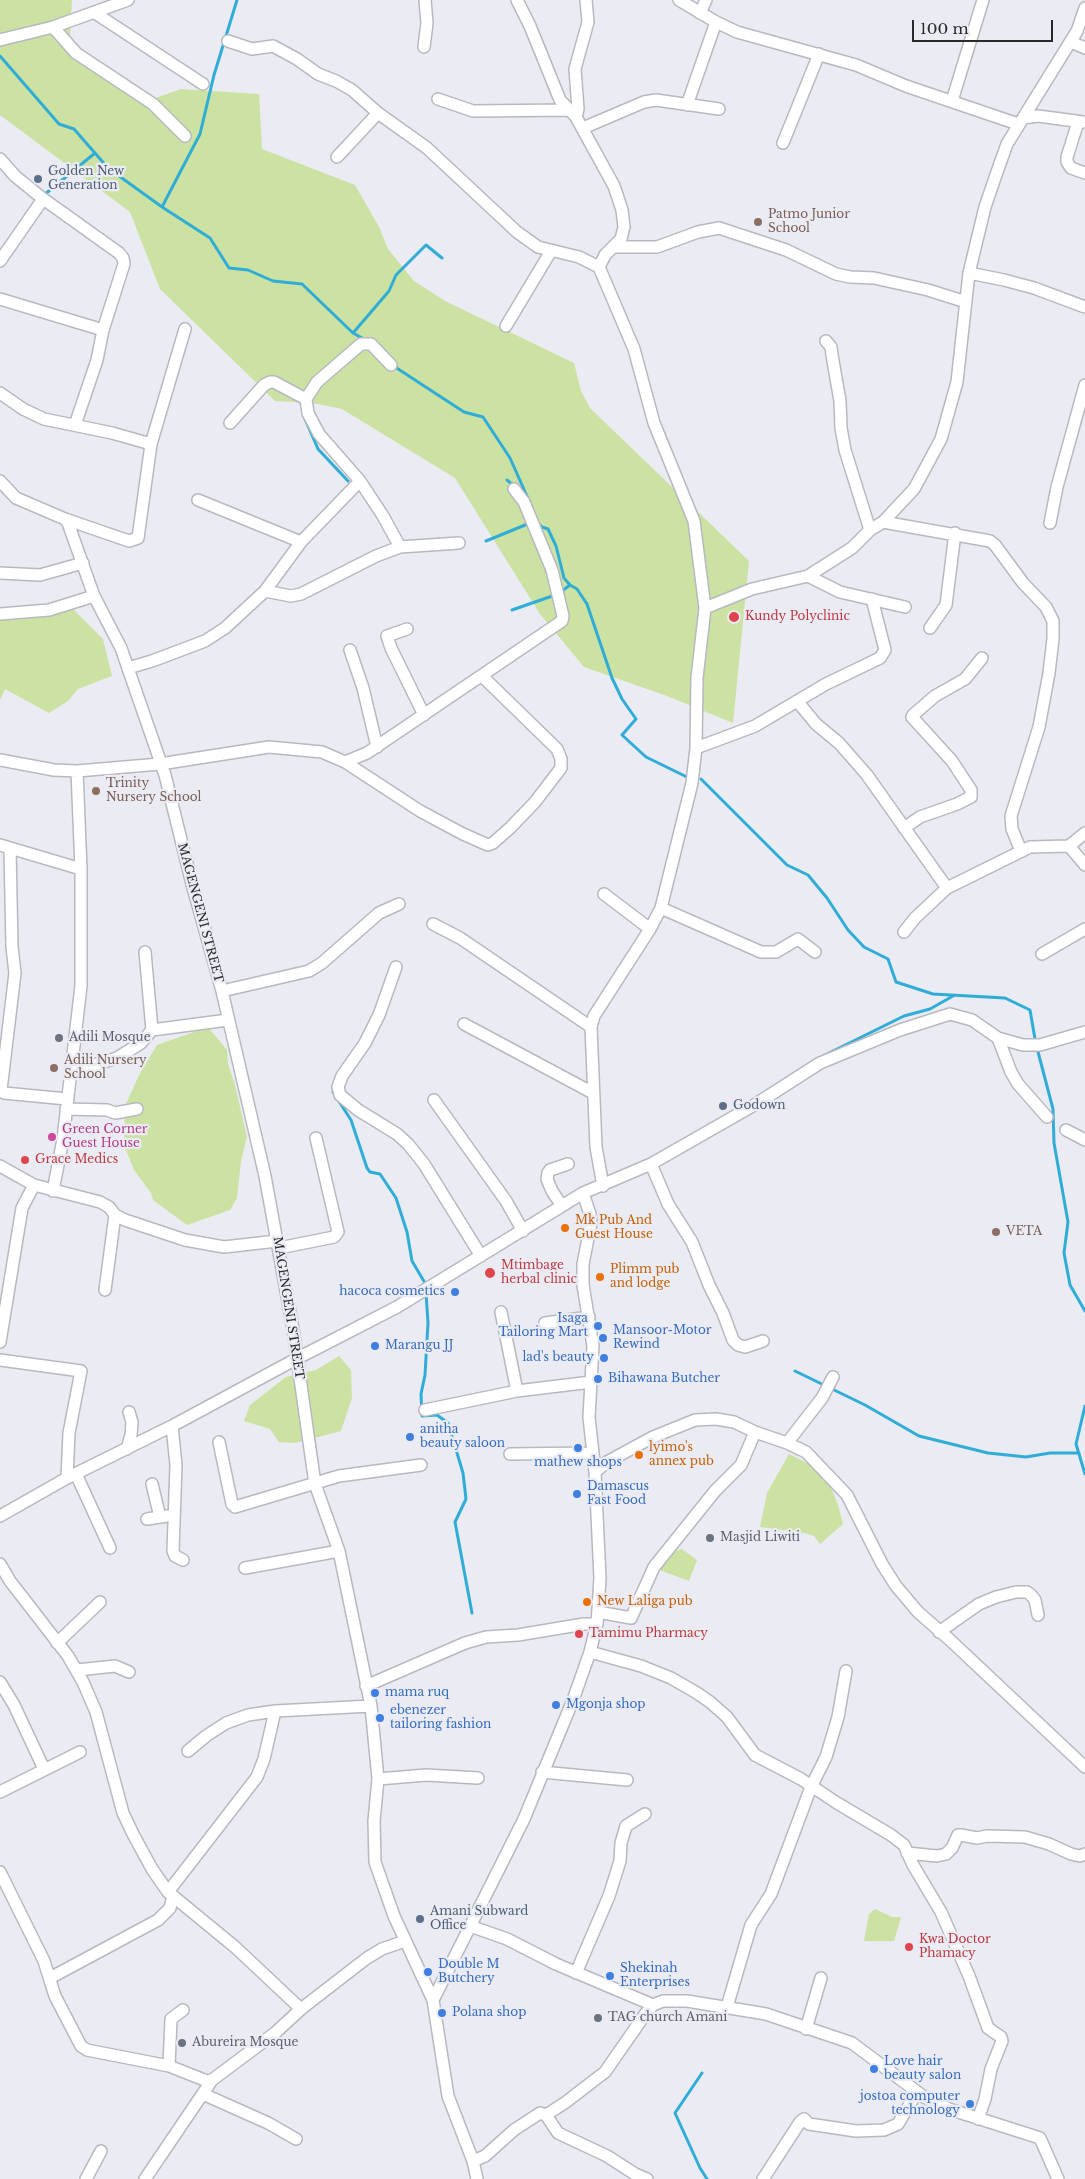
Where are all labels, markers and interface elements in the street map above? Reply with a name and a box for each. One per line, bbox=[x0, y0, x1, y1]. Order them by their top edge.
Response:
scale bar bbox=[915, 10, 1056, 42]
text: 100 m bbox=[920, 19, 969, 38]
place label: Golden New Generation bbox=[48, 165, 124, 193]
marker: Golden New Generation bbox=[32, 173, 44, 185]
place label: Patmo Junior School bbox=[768, 208, 850, 236]
marker: Patmo Junior School bbox=[752, 216, 764, 228]
marker: Kundy Polyclinic bbox=[727, 610, 741, 624]
place label: Kundy Polyclinic bbox=[745, 610, 850, 624]
place label: Trinity Nursery School bbox=[106, 777, 201, 805]
marker: Trinity Nursery School bbox=[90, 785, 102, 797]
street label: MAGENGENI STREET bbox=[174, 842, 226, 984]
place label: Adili Mosque bbox=[69, 1031, 151, 1045]
marker: Adili Mosque bbox=[53, 1032, 65, 1044]
place label: Adili Nursery School bbox=[64, 1054, 147, 1082]
marker: Adili Nursery School bbox=[48, 1062, 60, 1074]
place label: Godown bbox=[733, 1099, 785, 1113]
marker: Godown bbox=[717, 1100, 729, 1112]
place label: Green Corner Guest House bbox=[62, 1123, 148, 1151]
marker: Green Corner Guest House bbox=[46, 1131, 58, 1143]
place label: Grace Medics bbox=[35, 1153, 118, 1167]
marker: Grace Medics bbox=[19, 1154, 31, 1166]
place label: Mk Pub And Guest House bbox=[575, 1214, 653, 1242]
marker: Mk Pub And Guest House bbox=[559, 1222, 571, 1234]
place label: VETA bbox=[1006, 1225, 1042, 1239]
marker: VETA bbox=[990, 1226, 1002, 1238]
street label: MAGENGENI STREET bbox=[270, 1236, 306, 1380]
place label: Mtimbage herbal clinic bbox=[501, 1259, 577, 1287]
place label: Plimm pub and lodge bbox=[610, 1263, 679, 1291]
marker: Mtimbage herbal clinic bbox=[483, 1266, 497, 1280]
marker: Plimm pub and lodge bbox=[594, 1271, 606, 1283]
place label: hacoca cosmetics bbox=[339, 1285, 445, 1299]
marker: hacoca cosmetics bbox=[449, 1286, 461, 1298]
place label: Isaga Tailoring Mart bbox=[498, 1312, 588, 1340]
marker: Isaga Tailoring Mart bbox=[592, 1320, 604, 1332]
place label: Mansoor-Motor Rewind bbox=[613, 1324, 712, 1352]
marker: Mansoor-Motor Rewind bbox=[597, 1332, 609, 1344]
place label: Marangu JJ bbox=[385, 1339, 453, 1353]
marker: Marangu JJ bbox=[369, 1340, 381, 1352]
place label: lad's beauty bbox=[522, 1351, 594, 1365]
marker: lad's beauty bbox=[598, 1352, 610, 1364]
place label: Bihawana Butcher bbox=[608, 1372, 720, 1386]
marker: Bihawana Butcher bbox=[592, 1373, 604, 1385]
place label: anitha beauty saloon bbox=[420, 1423, 505, 1451]
marker: anitha beauty saloon bbox=[404, 1431, 416, 1443]
place label: lyimo's annex pub bbox=[649, 1441, 714, 1469]
marker: mathew shops bbox=[572, 1442, 584, 1454]
marker: lyimo's annex pub bbox=[633, 1449, 645, 1461]
place label: mathew shops bbox=[534, 1456, 622, 1470]
place label: Damascus Fast Food bbox=[587, 1480, 649, 1508]
marker: Damascus Fast Food bbox=[571, 1488, 583, 1500]
place label: Masjid Liwiti bbox=[720, 1531, 800, 1545]
marker: Masjid Liwiti bbox=[704, 1532, 716, 1544]
place label: New Laliga pub bbox=[597, 1595, 693, 1609]
marker: New Laliga pub bbox=[581, 1596, 593, 1608]
place label: Tamimu Pharmacy bbox=[589, 1627, 708, 1641]
marker: Tamimu Pharmacy bbox=[573, 1628, 585, 1640]
place label: mama ruq bbox=[385, 1686, 449, 1700]
marker: mama ruq bbox=[369, 1687, 381, 1699]
place label: Mgonja shop bbox=[566, 1698, 646, 1712]
marker: Mgonja shop bbox=[550, 1699, 562, 1711]
place label: ebenezer tailoring fashion bbox=[390, 1704, 491, 1732]
marker: ebenezer tailoring fashion bbox=[374, 1712, 386, 1724]
place label: Amani Subward Office bbox=[430, 1905, 528, 1933]
marker: Amani Subward Office bbox=[414, 1913, 426, 1925]
place label: Kwa Doctor Phamacy bbox=[919, 1933, 991, 1961]
marker: Kwa Doctor Phamacy bbox=[903, 1941, 915, 1953]
place label: Double M Butchery bbox=[438, 1958, 500, 1986]
place label: Shekinah Enterprises bbox=[620, 1962, 690, 1990]
marker: Double M Butchery bbox=[422, 1966, 434, 1978]
marker: Shekinah Enterprises bbox=[604, 1970, 616, 1982]
place label: Polana shop bbox=[452, 2006, 526, 2020]
marker: Polana shop bbox=[436, 2007, 448, 2019]
place label: TAG church Amani bbox=[608, 2011, 727, 2025]
marker: TAG church Amani bbox=[592, 2012, 604, 2024]
place label: Abureira Mosque bbox=[192, 2036, 298, 2050]
marker: Abureira Mosque bbox=[176, 2037, 188, 2049]
place label: Love hair beauty salon bbox=[884, 2055, 961, 2083]
marker: Love hair beauty salon bbox=[868, 2063, 880, 2075]
place label: jostoa computer technology bbox=[860, 2090, 960, 2118]
marker: jostoa computer technology bbox=[964, 2098, 976, 2110]

